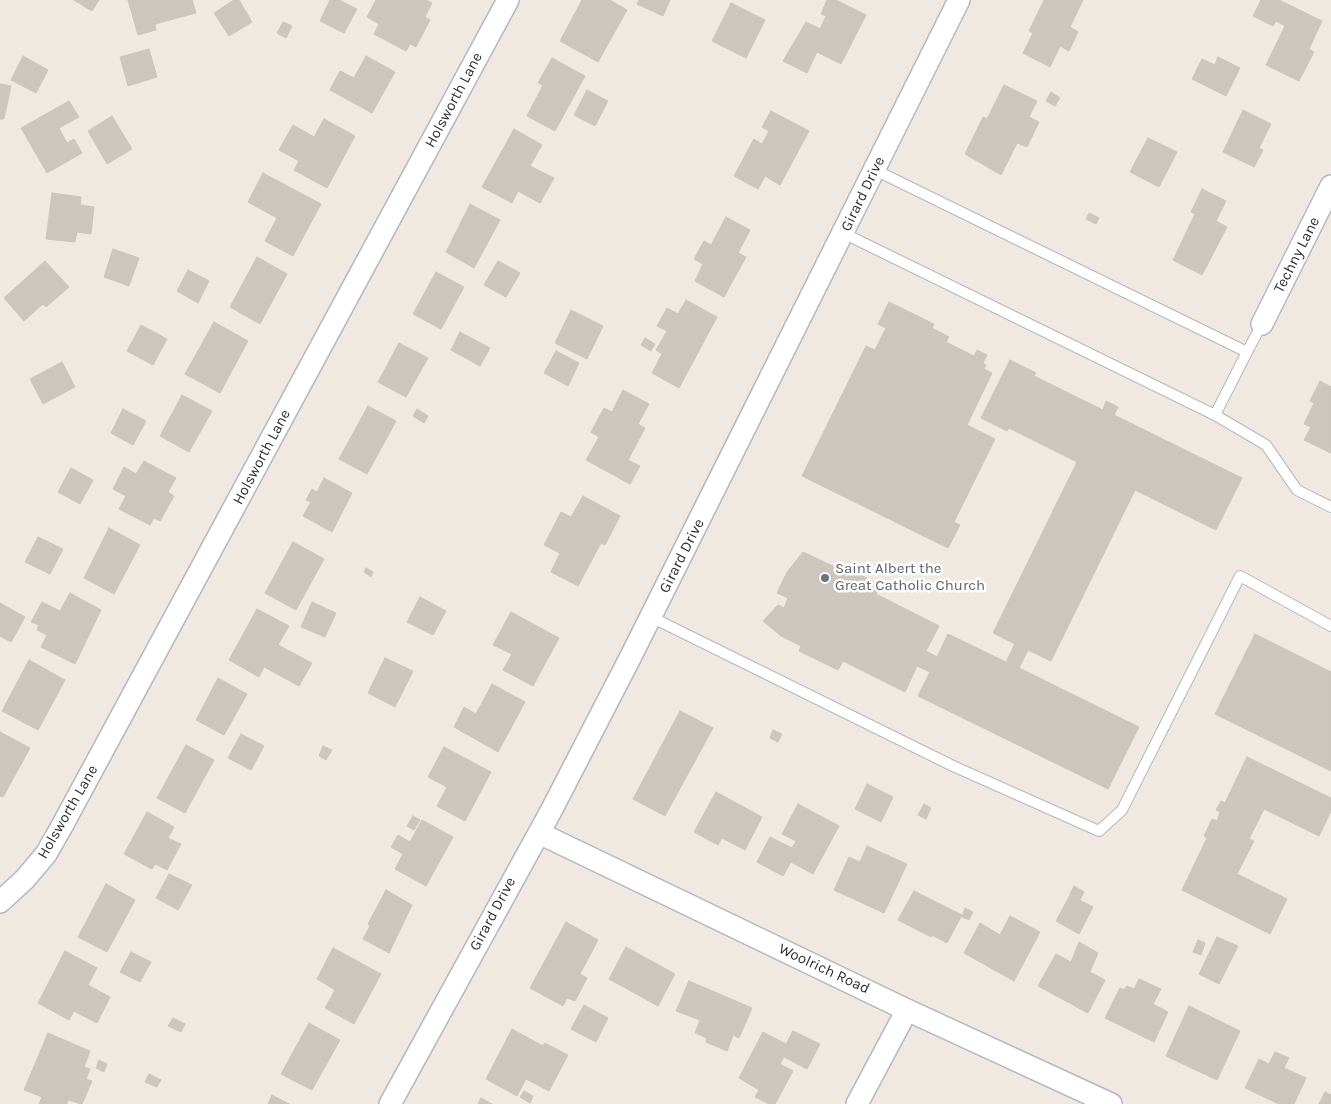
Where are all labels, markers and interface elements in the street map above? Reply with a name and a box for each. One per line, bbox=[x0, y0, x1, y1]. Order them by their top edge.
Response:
street label: Holsworth Lane bbox=[421, 49, 487, 151]
street label: Girard Drive bbox=[837, 154, 889, 234]
street label: Techny Lane bbox=[1270, 214, 1324, 296]
street label: Holsworth Lane bbox=[229, 406, 295, 508]
street label: Girard Drive bbox=[656, 516, 708, 596]
place label: Saint Albert the Great Catholic Church bbox=[835, 560, 985, 595]
marker: Saint Albert the Great Catholic Church bbox=[819, 572, 831, 584]
street label: Holsworth Lane bbox=[34, 762, 102, 862]
street label: Girard Drive bbox=[466, 874, 520, 954]
street label: Woolrich Road bbox=[776, 940, 872, 998]

